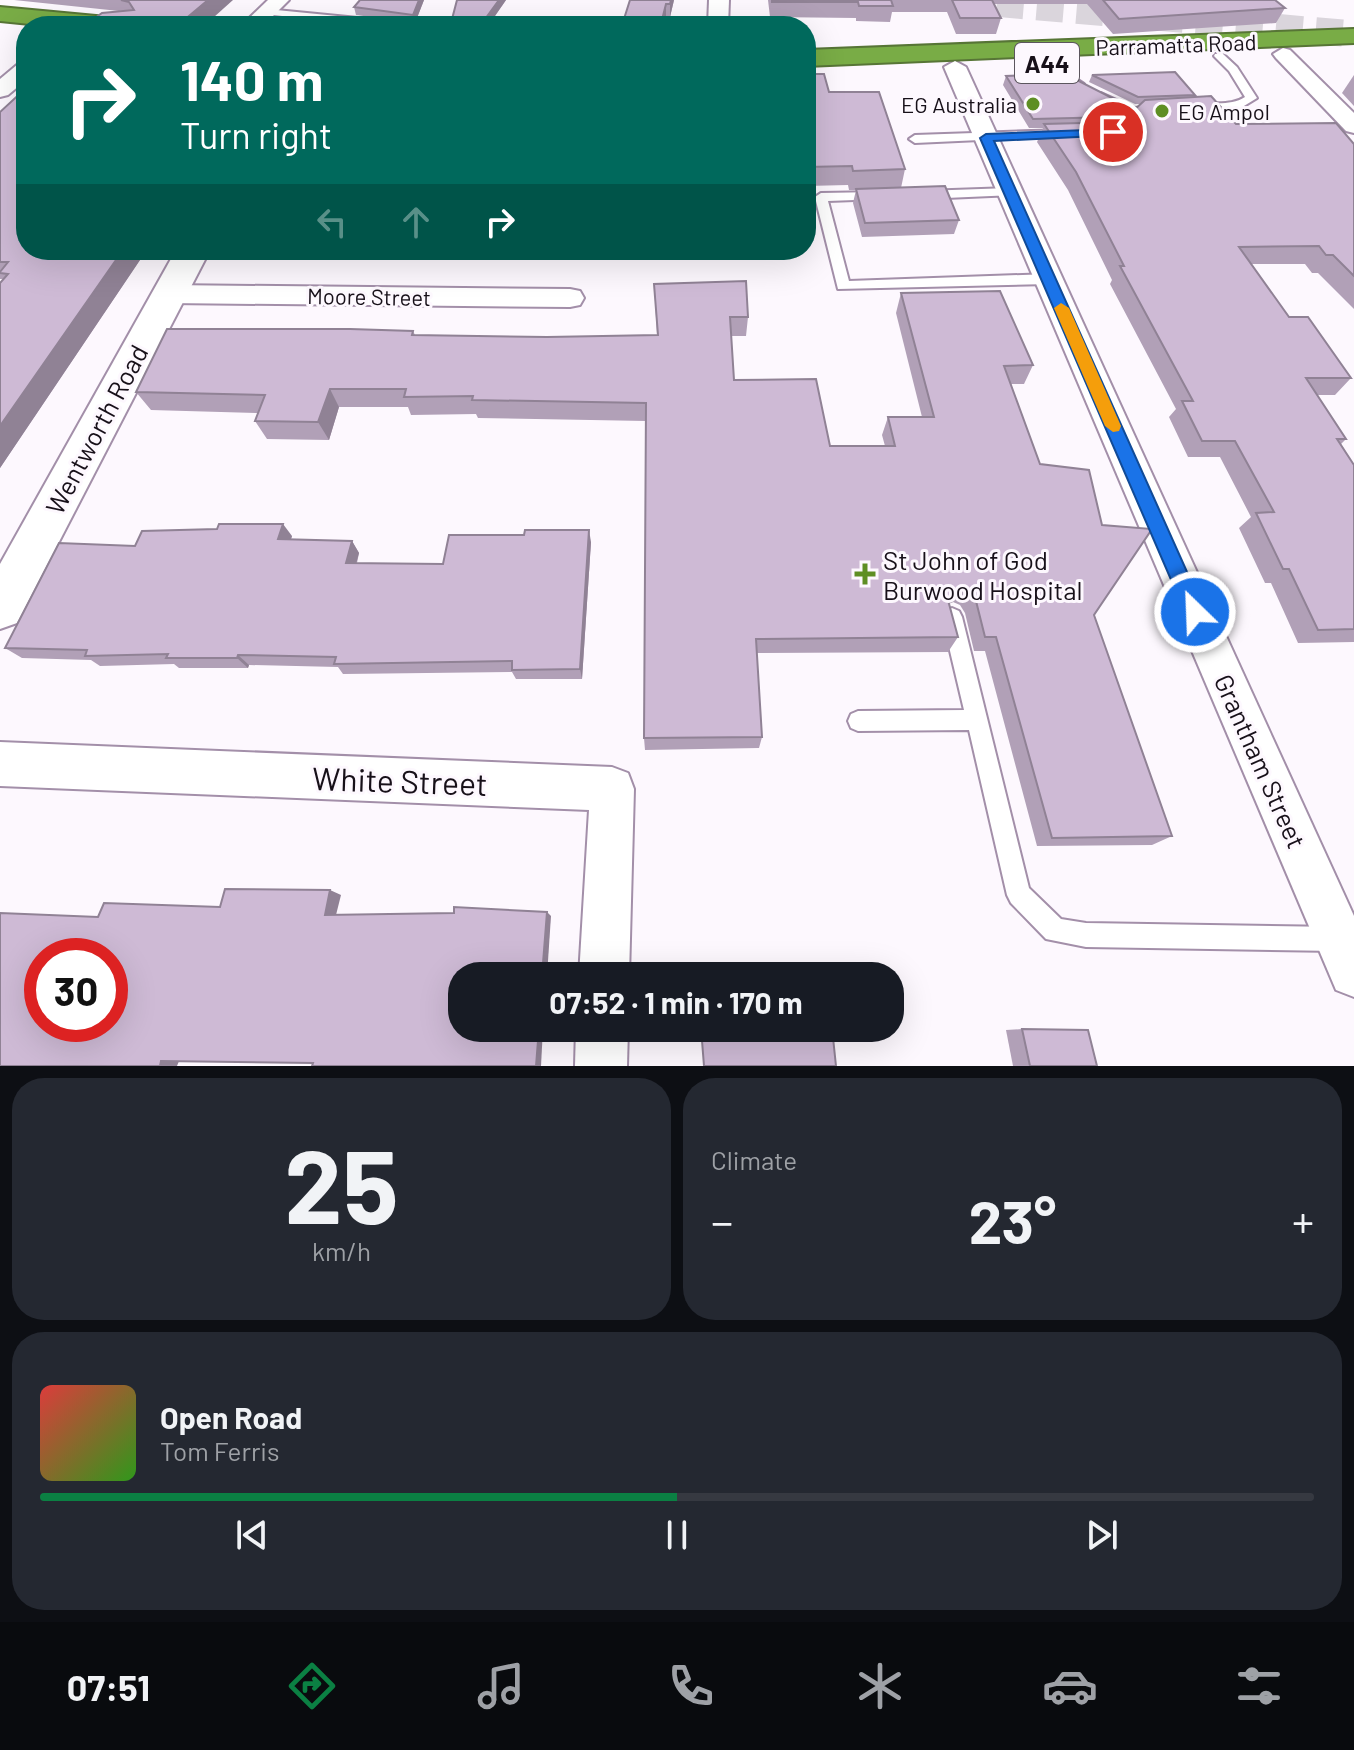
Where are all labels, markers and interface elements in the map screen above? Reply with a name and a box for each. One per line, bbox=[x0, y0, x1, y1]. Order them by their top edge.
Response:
street label: Parramatta Road bbox=[1095, 28, 1257, 60]
road number: A44 bbox=[1015, 43, 1079, 83]
text: 140 m bbox=[180, 45, 324, 112]
icon: right bbox=[48, 48, 152, 152]
place label: EG Australia bbox=[901, 91, 1017, 117]
marker: EG Australia bbox=[1024, 95, 1042, 113]
pin bbox=[1079, 98, 1147, 166]
place label: EG Ampol bbox=[1178, 98, 1270, 124]
marker: EG Ampol bbox=[1153, 102, 1171, 120]
icon: arrive bbox=[1091, 110, 1135, 154]
text: Turn right bbox=[180, 113, 332, 156]
icon: left bbox=[310, 200, 354, 244]
icon: ahead bbox=[394, 200, 438, 244]
icon: right bbox=[478, 200, 522, 244]
street label: Moore Street bbox=[307, 282, 431, 310]
street label: Wentworth Road bbox=[38, 339, 154, 519]
place label: St John of God Burwood Hospital bbox=[883, 544, 1083, 605]
marker: St John of God Burwood Hospital bbox=[854, 563, 876, 585]
position arrow bbox=[1153, 570, 1237, 654]
street label: Grantham Street bbox=[1209, 669, 1313, 853]
street label: White Street bbox=[312, 758, 488, 802]
speed limit sign: 30 bbox=[24, 938, 128, 1042]
text: 07:52 · 1 min · 170 m bbox=[549, 984, 803, 1020]
text: 25 bbox=[284, 1120, 399, 1245]
text: Climate bbox=[711, 1144, 797, 1175]
text: 23° bbox=[969, 1184, 1056, 1256]
text: − bbox=[711, 1194, 733, 1247]
text: + bbox=[1292, 1194, 1314, 1247]
text: km/h bbox=[312, 1235, 371, 1266]
text: Open Road bbox=[160, 1399, 302, 1435]
text: Tom Ferris bbox=[160, 1435, 280, 1466]
icon: previous bbox=[230, 1513, 274, 1557]
icon: pause bbox=[655, 1513, 699, 1557]
icon: next bbox=[1080, 1513, 1124, 1557]
icon: directions bbox=[284, 1658, 340, 1714]
icon: music bbox=[473, 1658, 529, 1714]
icon: phone bbox=[663, 1658, 719, 1714]
icon: climate bbox=[852, 1658, 908, 1714]
icon: car bbox=[1042, 1658, 1098, 1714]
icon: filters bbox=[1231, 1658, 1287, 1714]
text: 07:51 bbox=[67, 1665, 150, 1708]

